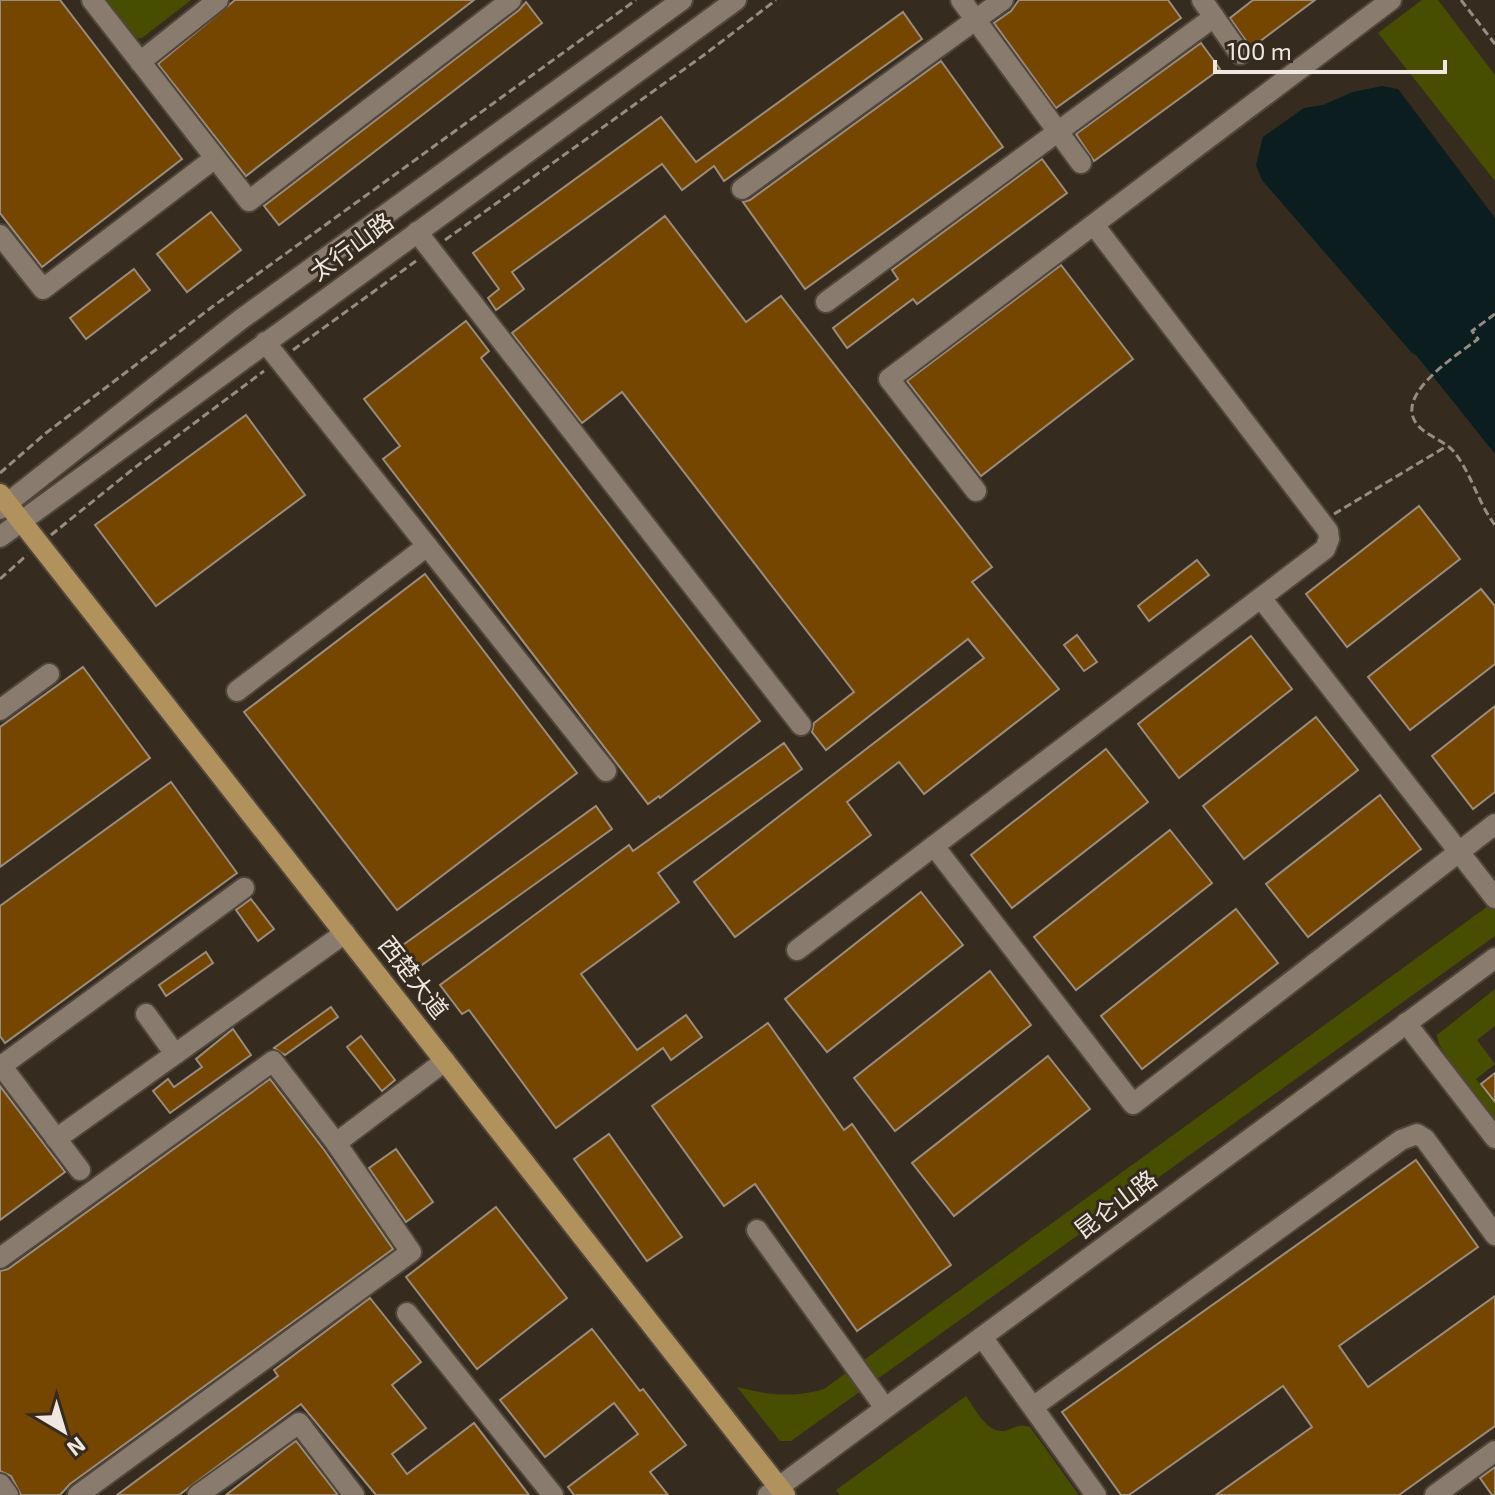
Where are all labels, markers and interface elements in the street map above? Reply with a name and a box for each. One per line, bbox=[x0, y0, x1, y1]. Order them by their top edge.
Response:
scale bar bbox=[1215, 24, 1445, 74]
text: 100 m bbox=[1227, 36, 1292, 65]
street label: 太行山路 bbox=[304, 206, 398, 286]
street label: 西楚大道 bbox=[373, 930, 455, 1024]
street label: 昆仑山路 bbox=[1068, 1163, 1162, 1244]
north arrow bbox=[24, 1391, 104, 1471]
text: N bbox=[63, 1432, 91, 1463]

